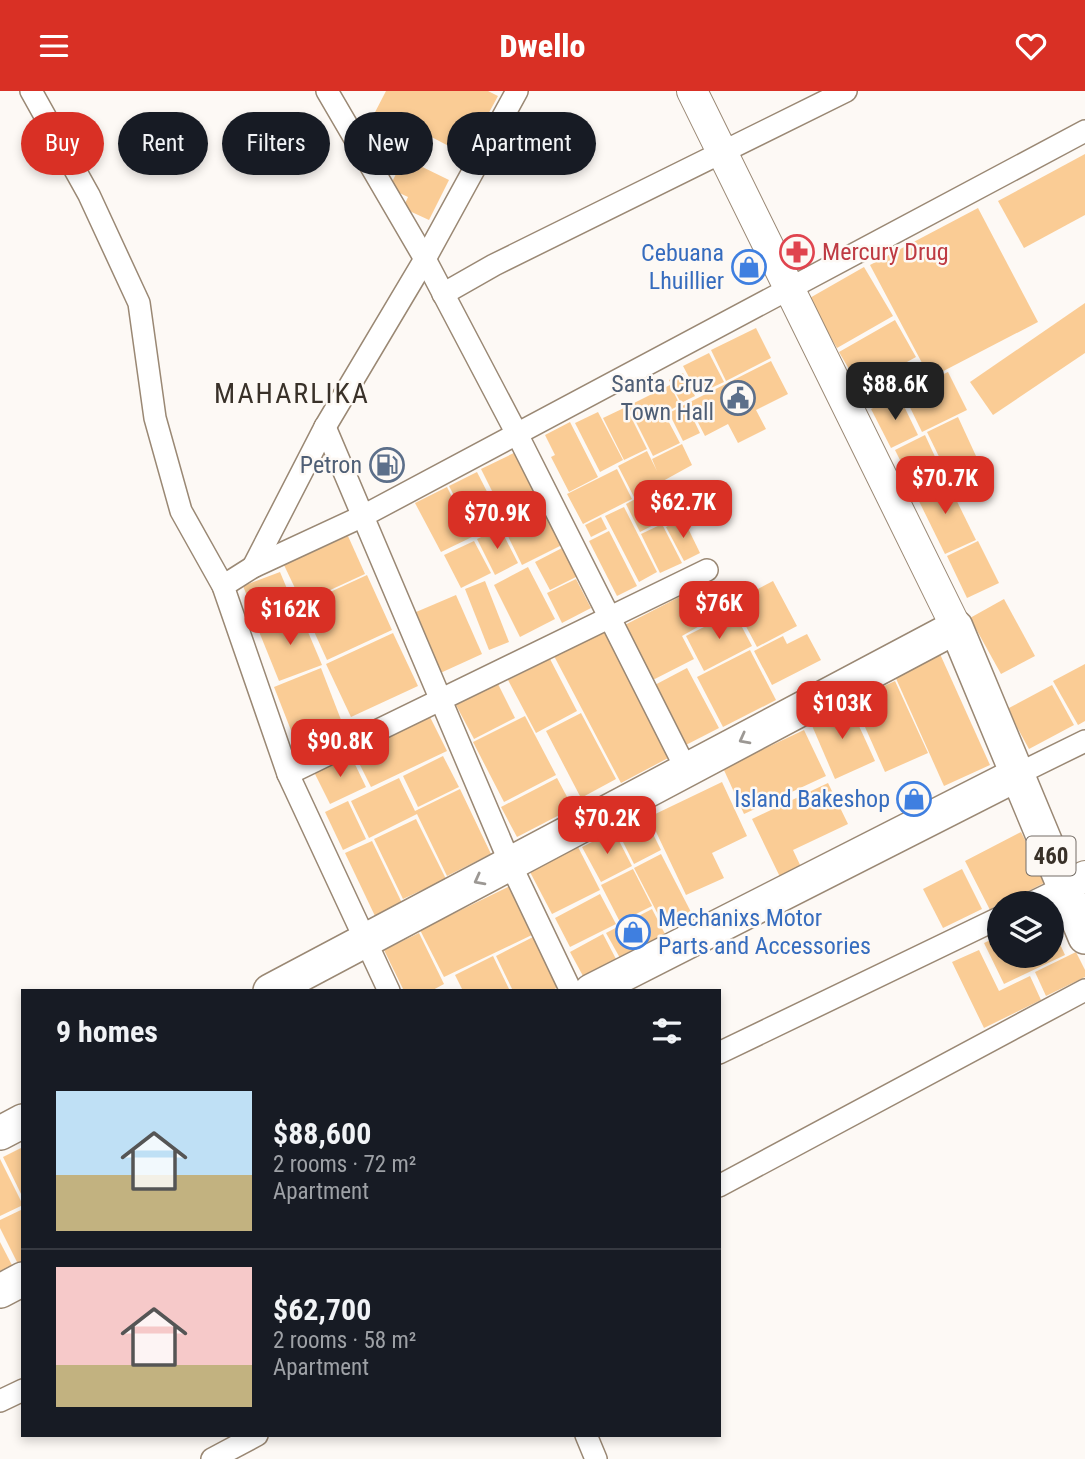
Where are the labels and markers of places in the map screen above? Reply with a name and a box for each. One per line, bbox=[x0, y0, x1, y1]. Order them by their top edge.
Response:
pharmacy icon: Mercury Drug bbox=[778, 233, 816, 271]
place label: Mercury Drug bbox=[822, 238, 949, 266]
place label: Cebuana Lhuillier bbox=[641, 239, 724, 295]
shop icon: Cebuana Lhuillier bbox=[730, 248, 768, 286]
pin: $88.6K bbox=[838, 363, 952, 422]
place label: Santa Cruz Town Hall bbox=[611, 370, 714, 426]
public building icon: Santa Cruz Town Hall bbox=[719, 379, 757, 417]
fuel station icon: Petron bbox=[368, 446, 406, 484]
place label: Petron bbox=[300, 451, 362, 479]
pin: $70.7K bbox=[888, 457, 1002, 516]
pin: $62.7K bbox=[626, 481, 740, 540]
pin: $70.9K bbox=[440, 491, 554, 551]
pin: $76K bbox=[678, 581, 760, 641]
pin: $162K bbox=[241, 587, 339, 647]
pin: $103K bbox=[793, 681, 891, 741]
pin: $90.8K bbox=[283, 719, 397, 779]
shop icon: Island Bakeshop bbox=[895, 780, 933, 818]
place label: Island Bakeshop bbox=[734, 785, 890, 813]
pin: $70.2K bbox=[550, 797, 664, 856]
place label: Mechanixs Motor Parts and Accessories bbox=[658, 904, 871, 960]
shop icon: Mechanixs Motor Parts and Accessories bbox=[614, 913, 652, 951]

